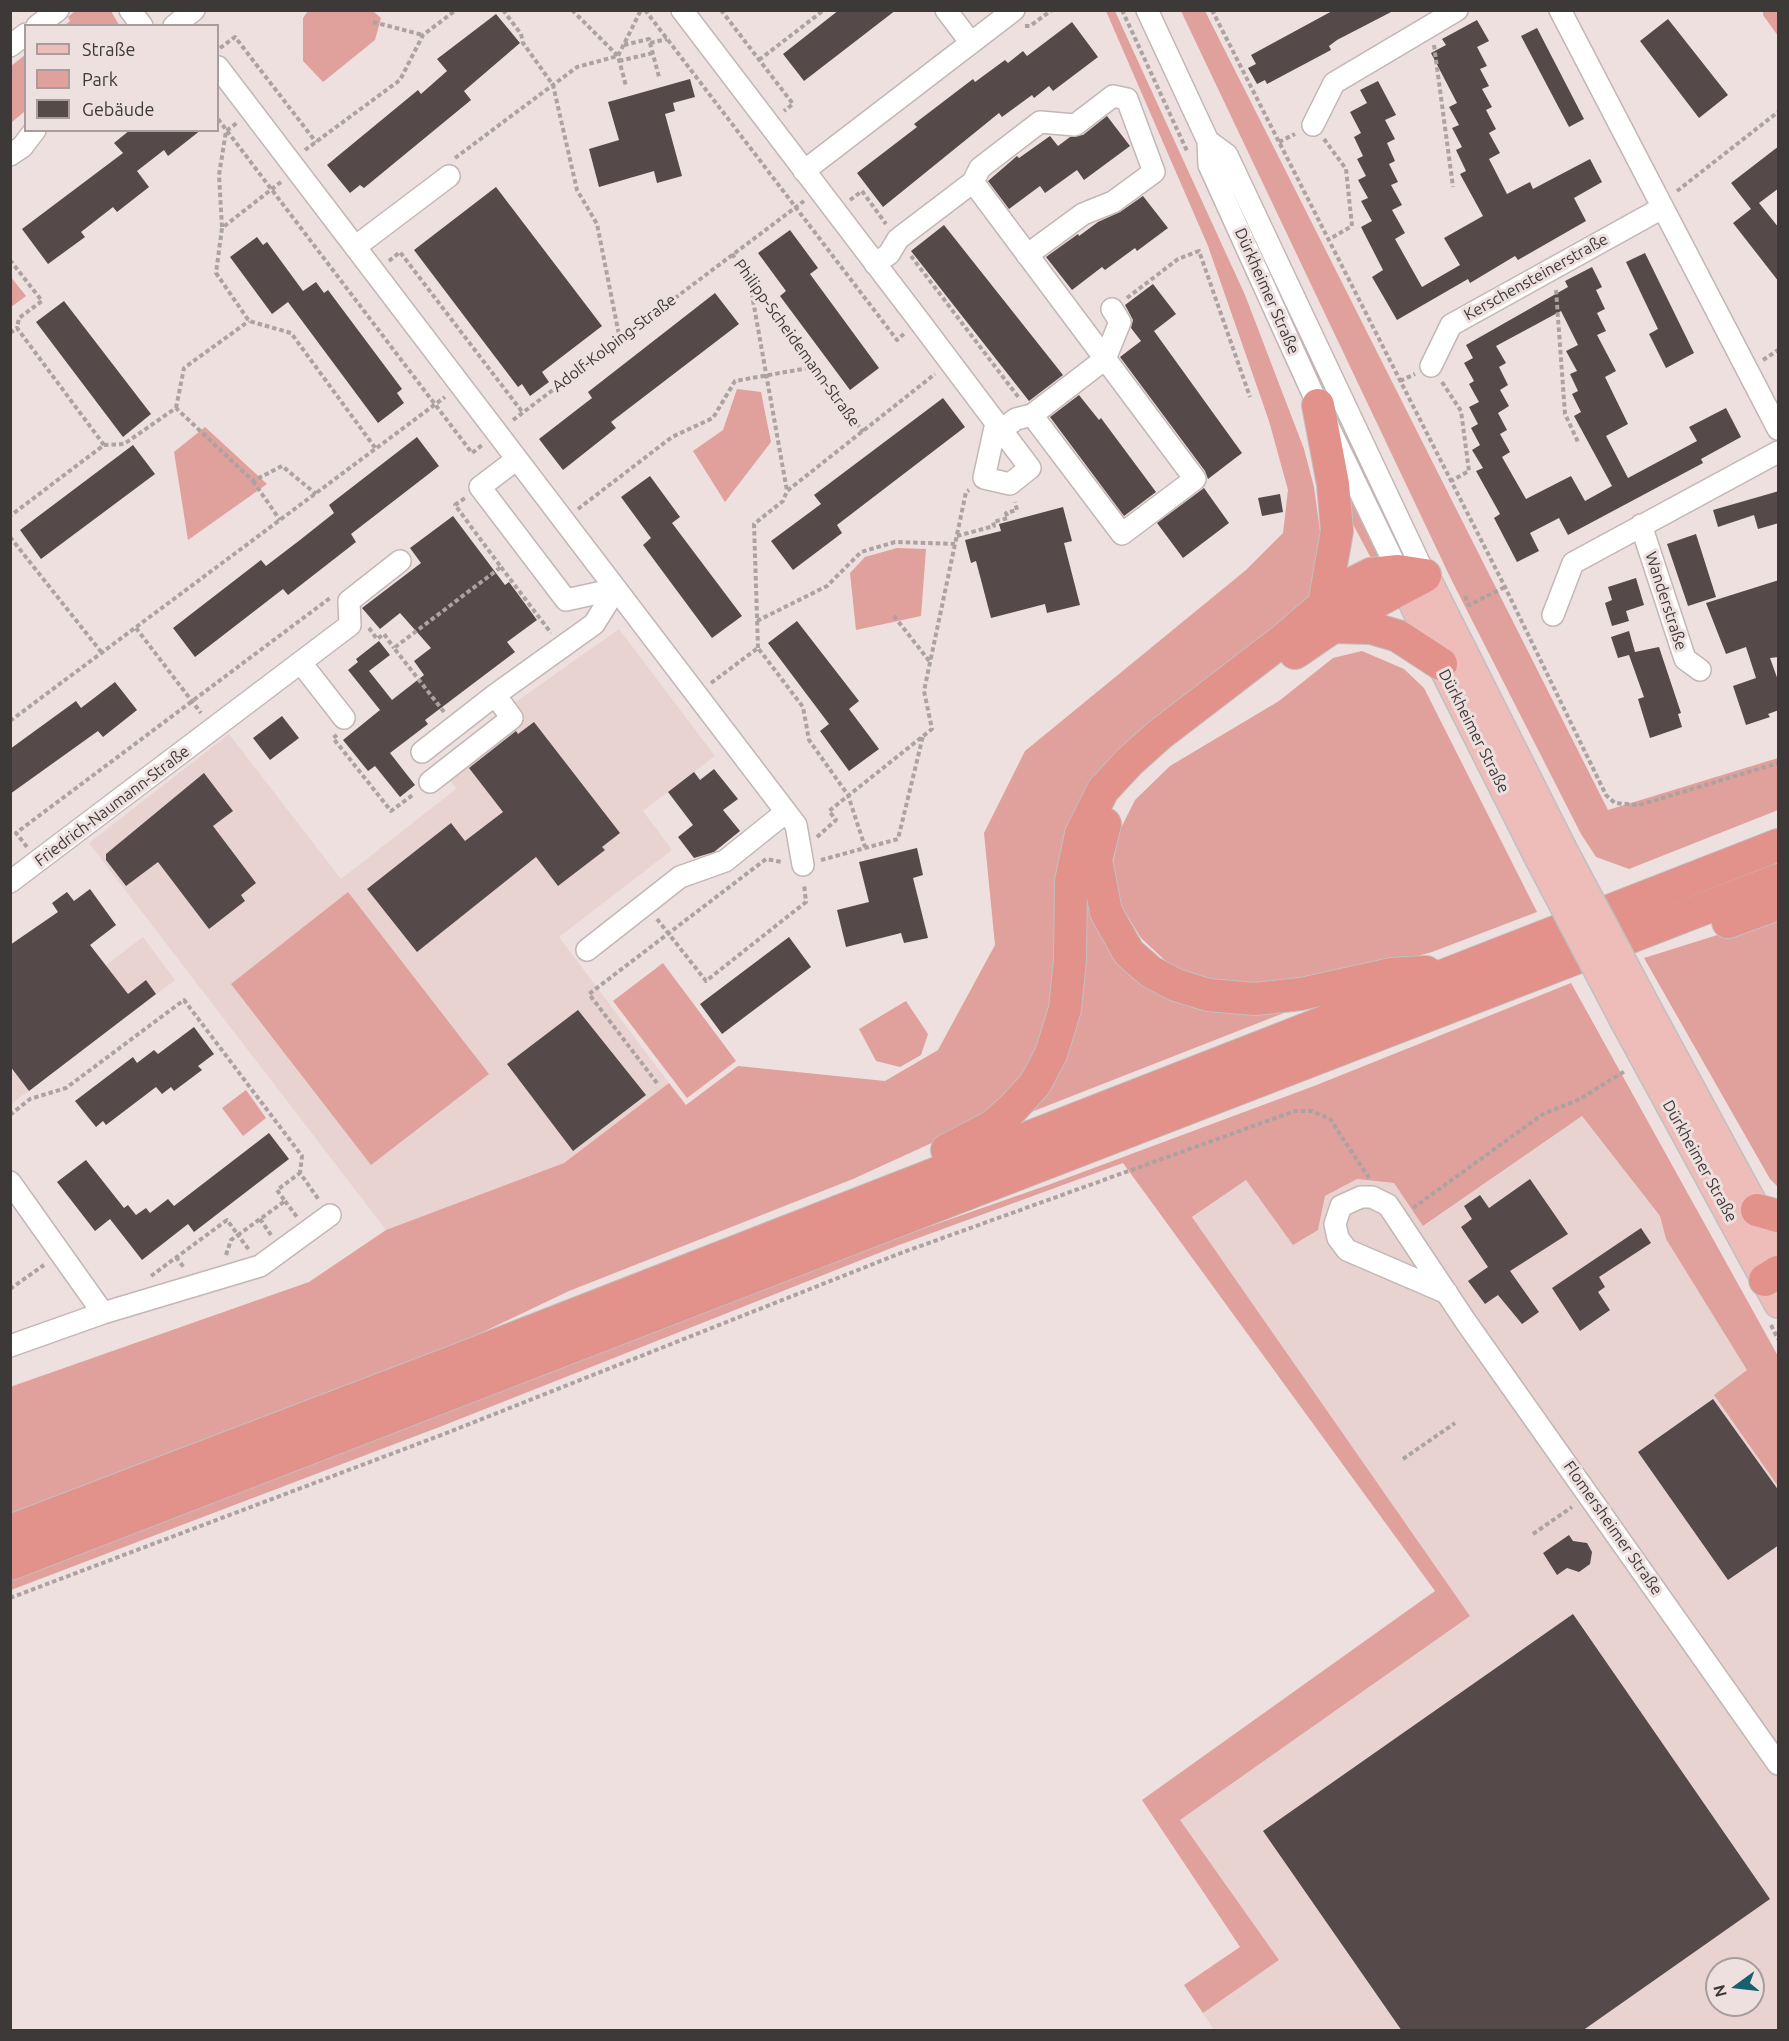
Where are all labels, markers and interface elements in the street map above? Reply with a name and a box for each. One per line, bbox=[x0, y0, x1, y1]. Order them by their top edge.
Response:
legend bbox=[24, 24, 219, 132]
text: Straße bbox=[82, 39, 135, 59]
text: Park bbox=[82, 69, 118, 89]
text: Gebäude bbox=[82, 99, 154, 119]
street label: Dürkheimer Straße bbox=[1231, 225, 1303, 357]
street label: Kerschensteinerstraße bbox=[1461, 229, 1611, 325]
street label: Philipp-Scheidemann-Straße bbox=[730, 256, 864, 430]
street label: Adolf-Kolping-Straße bbox=[548, 290, 680, 396]
street label: Wanderstraße bbox=[1641, 549, 1691, 653]
street label: Dürkheimer Straße bbox=[1435, 666, 1513, 796]
street label: Friedrich-Naumann-Straße bbox=[31, 742, 193, 870]
street label: Dürkheimer Straße bbox=[1659, 1097, 1741, 1225]
street label: Flomersheimer Straße bbox=[1559, 1457, 1667, 1599]
north arrow bbox=[1705, 1957, 1765, 2017]
text: N bbox=[1709, 1983, 1730, 1999]

